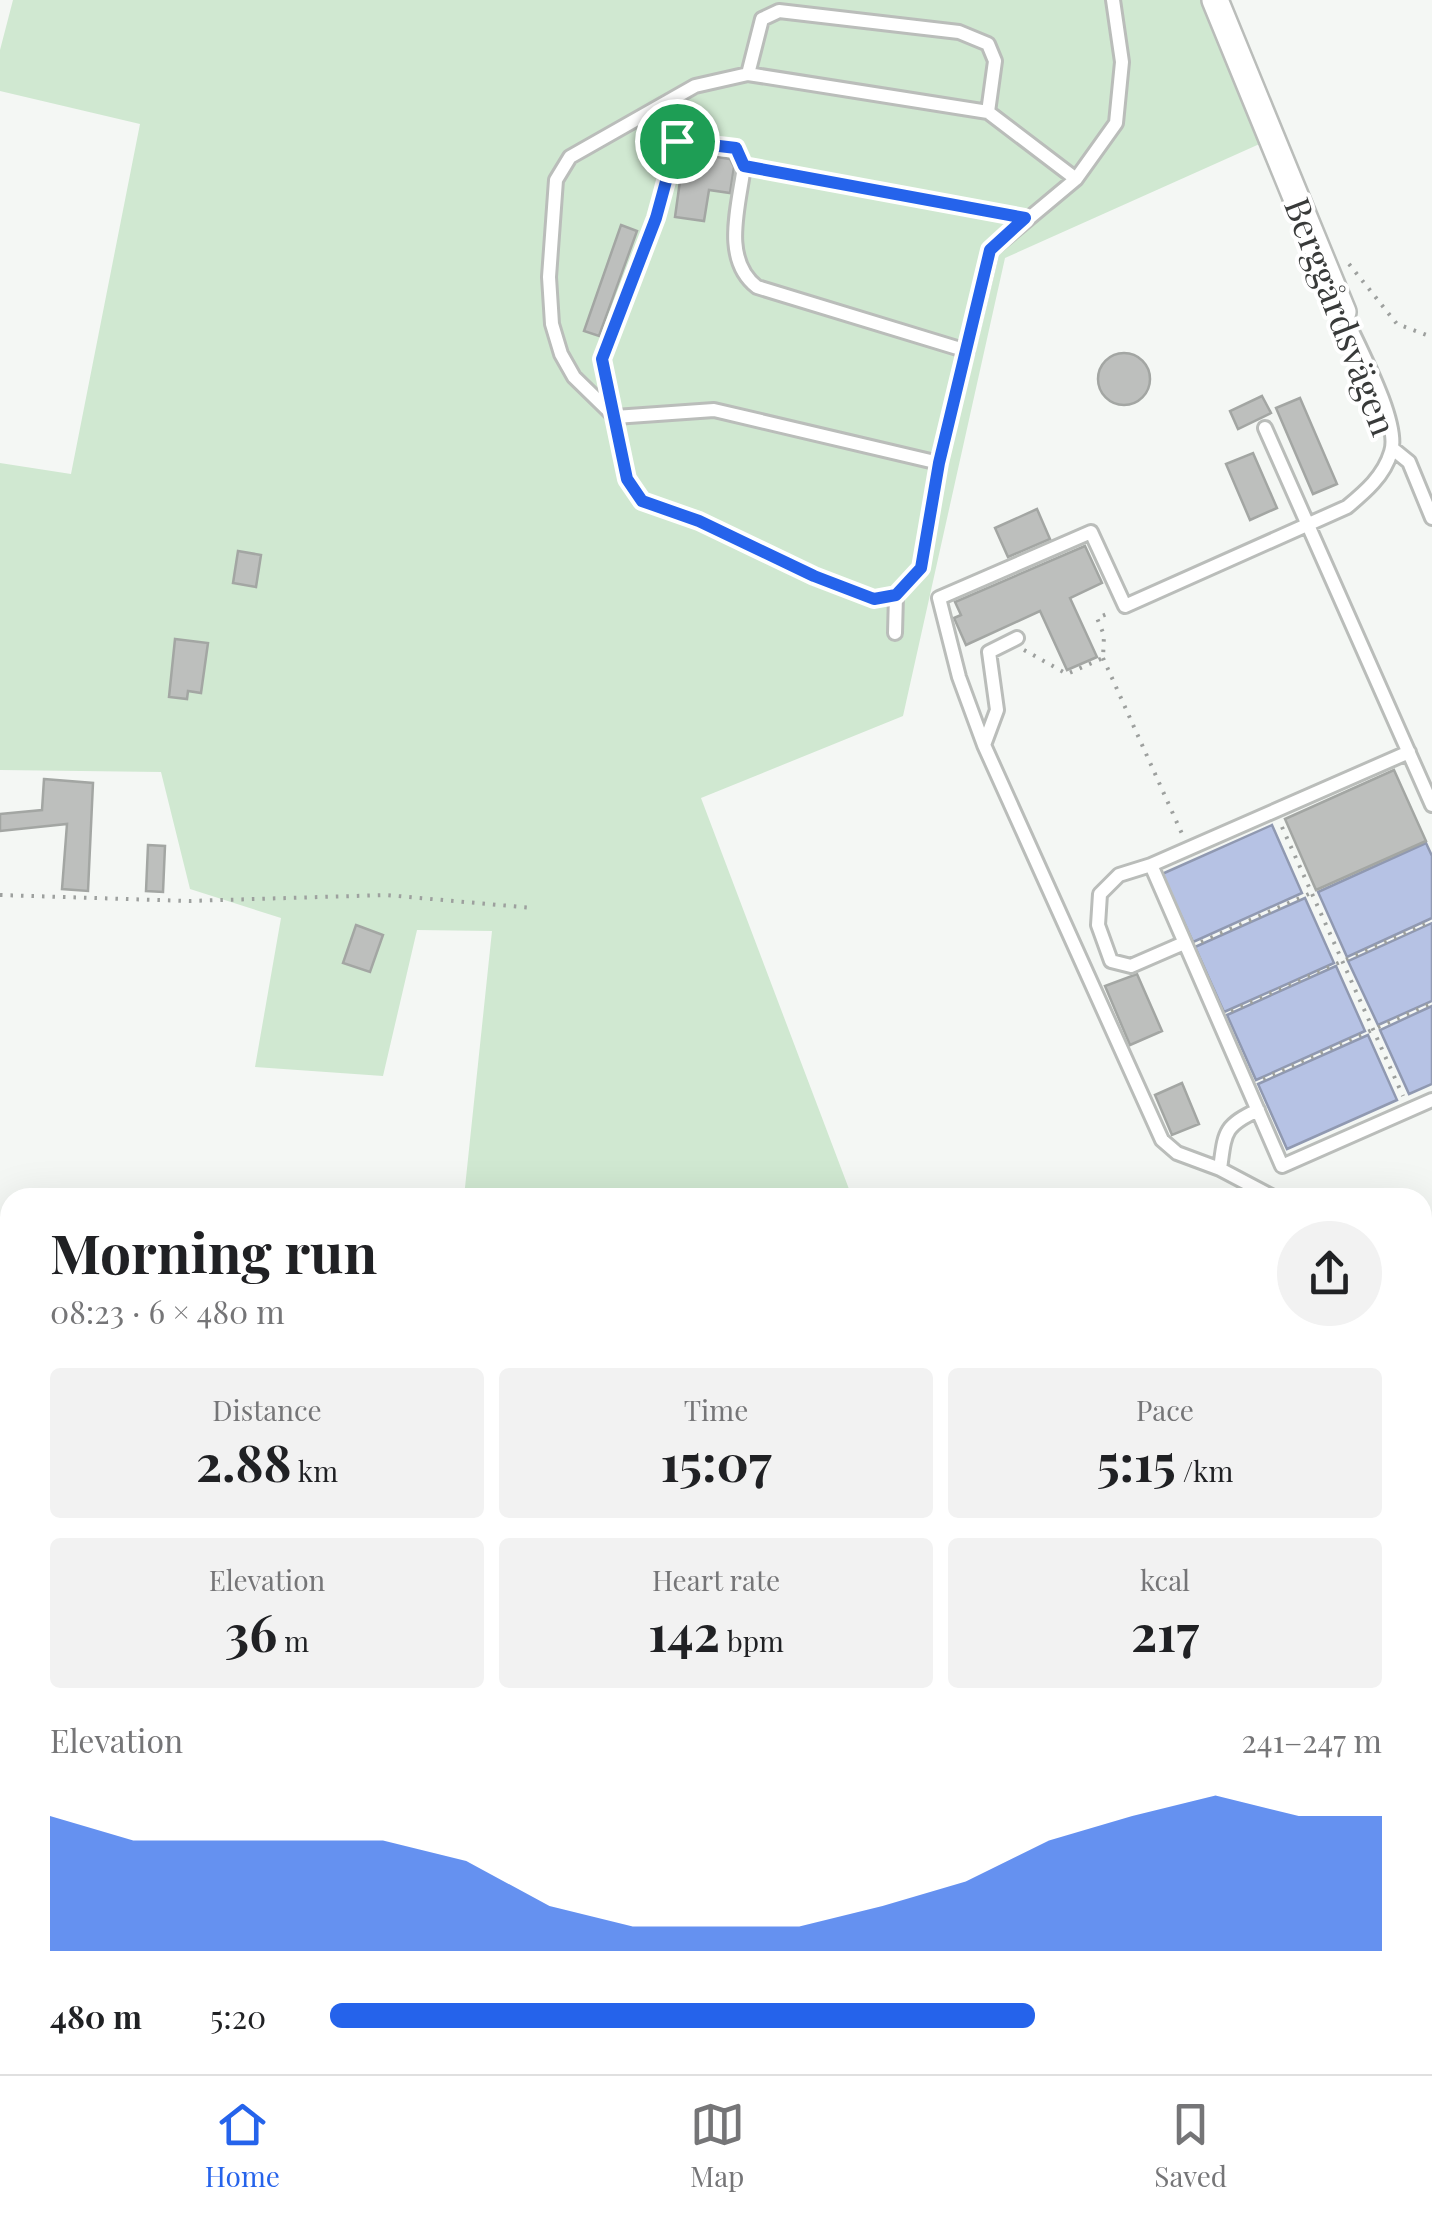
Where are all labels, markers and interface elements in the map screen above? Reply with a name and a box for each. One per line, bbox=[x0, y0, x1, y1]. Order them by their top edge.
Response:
pin bbox=[635, 99, 720, 184]
icon: arrive bbox=[650, 114, 705, 169]
street label: Berggårdsvägen bbox=[1275, 190, 1409, 442]
text: Morning run bbox=[50, 1214, 377, 1288]
button: share bbox=[1277, 1221, 1382, 1326]
text: 08:23 · 6 × 480 m bbox=[50, 1289, 285, 1332]
text: Distance bbox=[212, 1391, 322, 1428]
text: Time bbox=[684, 1391, 748, 1428]
text: Pace bbox=[1136, 1391, 1194, 1428]
text: 2.88 bbox=[196, 1428, 292, 1495]
text: 15:07 bbox=[660, 1428, 772, 1495]
text: 5:15 bbox=[1097, 1428, 1176, 1495]
text: km bbox=[292, 1452, 338, 1489]
text: /km bbox=[1176, 1452, 1233, 1489]
text: Elevation bbox=[209, 1561, 325, 1598]
text: Heart rate bbox=[652, 1561, 780, 1598]
text: kcal bbox=[1140, 1561, 1190, 1598]
text: 36 bbox=[225, 1598, 277, 1665]
text: 142 bbox=[648, 1598, 720, 1665]
text: 217 bbox=[1131, 1598, 1199, 1665]
text: m bbox=[277, 1622, 309, 1659]
text: bpm bbox=[720, 1622, 784, 1659]
text: Elevation bbox=[50, 1718, 183, 1761]
text: 241–247 m bbox=[1241, 1718, 1382, 1761]
text: 480 m bbox=[50, 1994, 142, 2037]
text: 5:20 bbox=[210, 1994, 266, 2037]
tab: Home bbox=[205, 2097, 280, 2194]
tab: Map bbox=[690, 2097, 745, 2194]
tab: Saved bbox=[1154, 2097, 1227, 2194]

